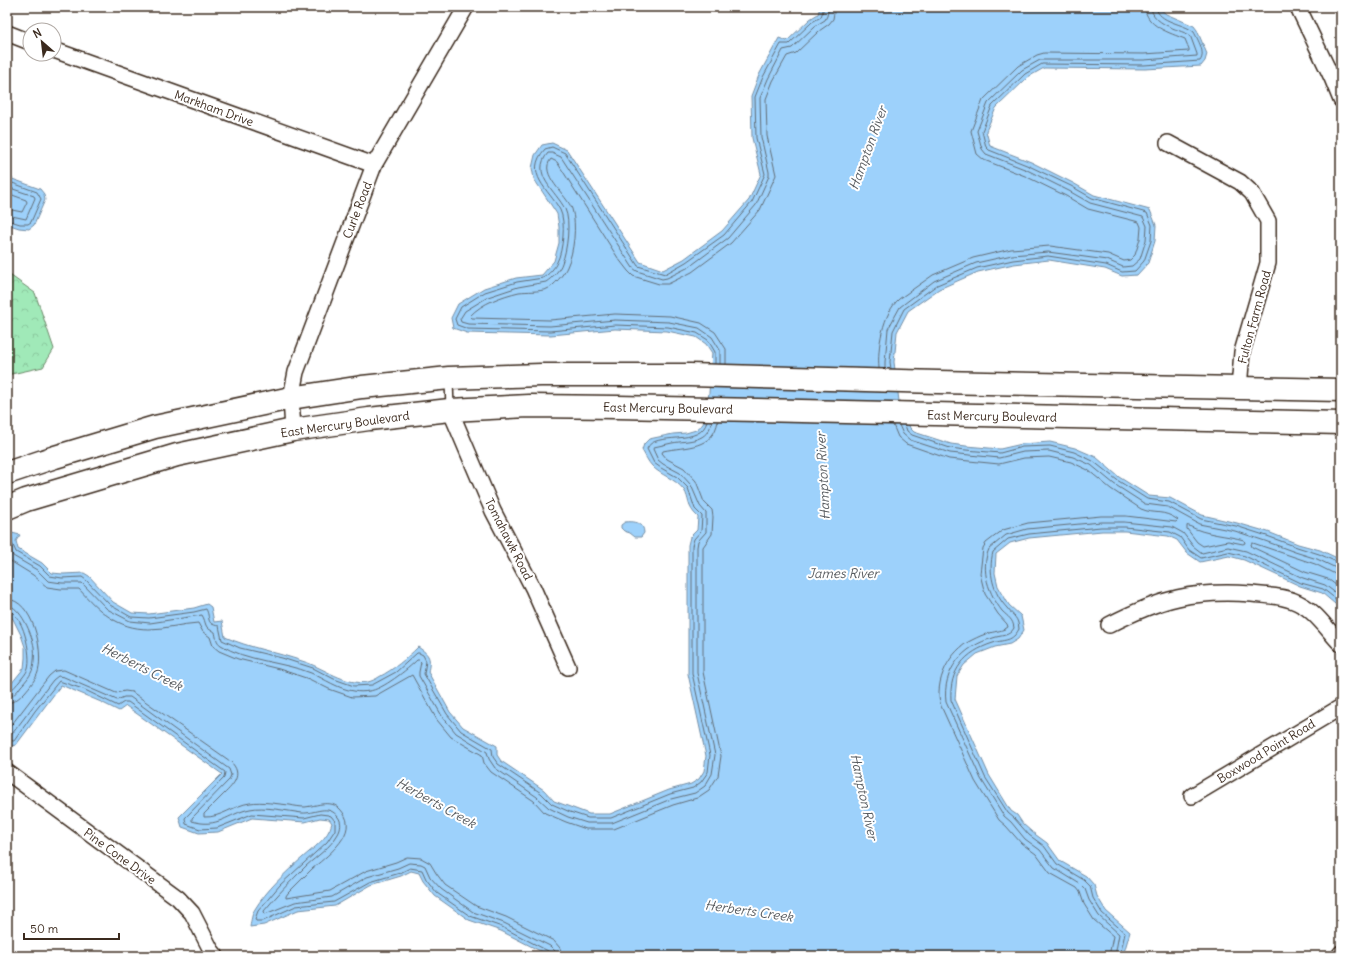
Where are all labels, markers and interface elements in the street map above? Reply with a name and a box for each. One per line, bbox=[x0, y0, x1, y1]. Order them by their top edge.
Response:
north arrow bbox=[22, 22, 62, 62]
text: N bbox=[31, 25, 44, 41]
street label: Markham Drive bbox=[172, 87, 256, 129]
water label: Hampton River bbox=[845, 102, 892, 192]
street label: Curle Road bbox=[339, 179, 375, 241]
street label: Fulton Farm Road bbox=[1234, 269, 1274, 365]
street label: East Mercury Boulevard bbox=[603, 399, 733, 417]
street label: East Mercury Boulevard bbox=[927, 407, 1057, 425]
street label: East Mercury Boulevard bbox=[280, 408, 410, 440]
water label: Hampton River bbox=[812, 430, 834, 520]
street label: Tomahawk Road bbox=[482, 496, 536, 582]
water label: James River bbox=[807, 565, 880, 582]
water label: Herberts Creek bbox=[99, 639, 186, 695]
street label: Boxwood Point Road bbox=[1214, 716, 1318, 786]
water label: Hampton River bbox=[847, 752, 882, 843]
water label: Herberts Creek bbox=[393, 774, 480, 833]
street label: Pine Cone Drive bbox=[81, 825, 159, 887]
water label: Herberts Creek bbox=[704, 896, 795, 926]
scale bar bbox=[24, 915, 119, 941]
text: 50 m bbox=[30, 921, 59, 936]

